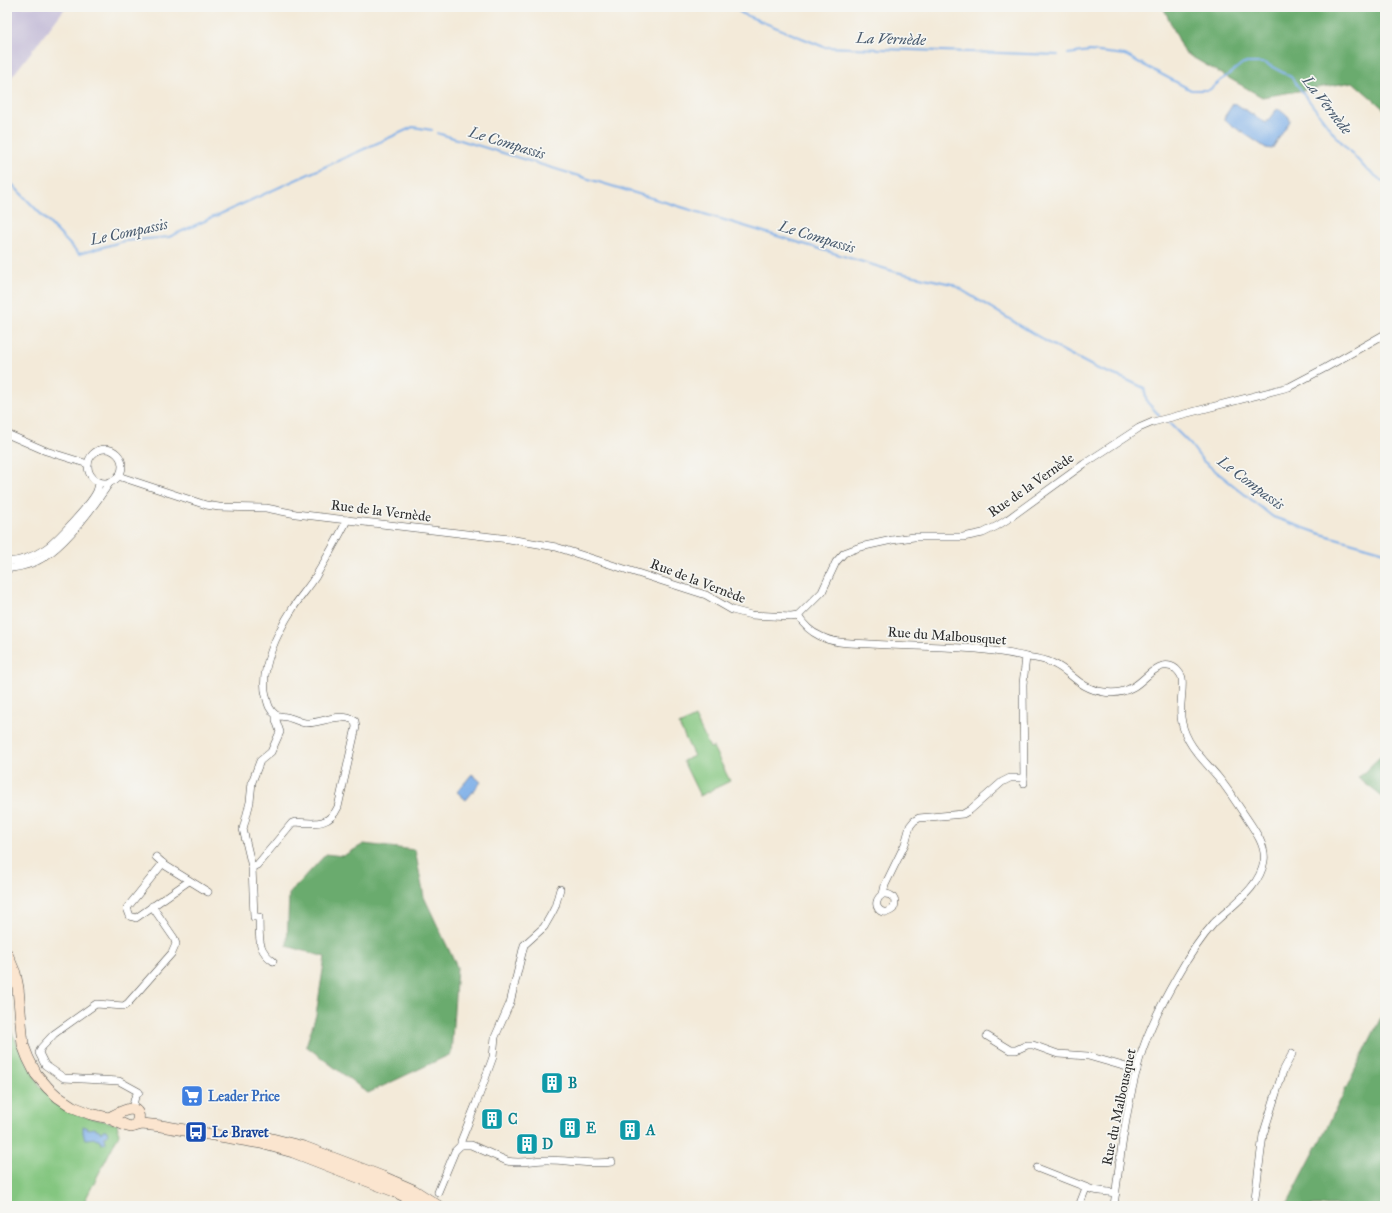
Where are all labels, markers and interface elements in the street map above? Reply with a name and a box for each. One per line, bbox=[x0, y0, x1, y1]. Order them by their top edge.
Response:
water label: La Vernède bbox=[855, 29, 927, 49]
water label: La Vernède bbox=[1298, 71, 1356, 138]
water label: Le Compassis bbox=[466, 123, 548, 164]
water label: Le Compassis bbox=[88, 215, 170, 250]
water label: Le Compassis bbox=[776, 217, 858, 258]
street label: Rue de la Vernède bbox=[985, 449, 1077, 521]
water label: Le Compassis bbox=[1213, 452, 1288, 515]
street label: Rue de la Vernède bbox=[330, 496, 432, 526]
street label: Rue de la Vernède bbox=[648, 555, 748, 607]
street label: Rue du Malbousquet bbox=[887, 623, 1007, 650]
street label: Rue du Malbousquet bbox=[1098, 1047, 1141, 1167]
building icon: B bbox=[539, 1070, 565, 1096]
place label: B bbox=[568, 1075, 577, 1092]
supermarket icon: Leader Price bbox=[179, 1083, 205, 1109]
place label: Leader Price bbox=[208, 1088, 280, 1105]
building icon: C bbox=[479, 1106, 505, 1132]
place label: C bbox=[508, 1111, 518, 1128]
building icon: E bbox=[557, 1115, 583, 1141]
building icon: A bbox=[617, 1117, 643, 1143]
bus stop icon: Le Bravet bbox=[183, 1119, 209, 1145]
place label: E bbox=[586, 1120, 596, 1137]
place label: A bbox=[645, 1122, 656, 1139]
place label: Le Bravet bbox=[212, 1124, 269, 1141]
building icon: D bbox=[514, 1131, 540, 1157]
place label: D bbox=[542, 1136, 553, 1153]

